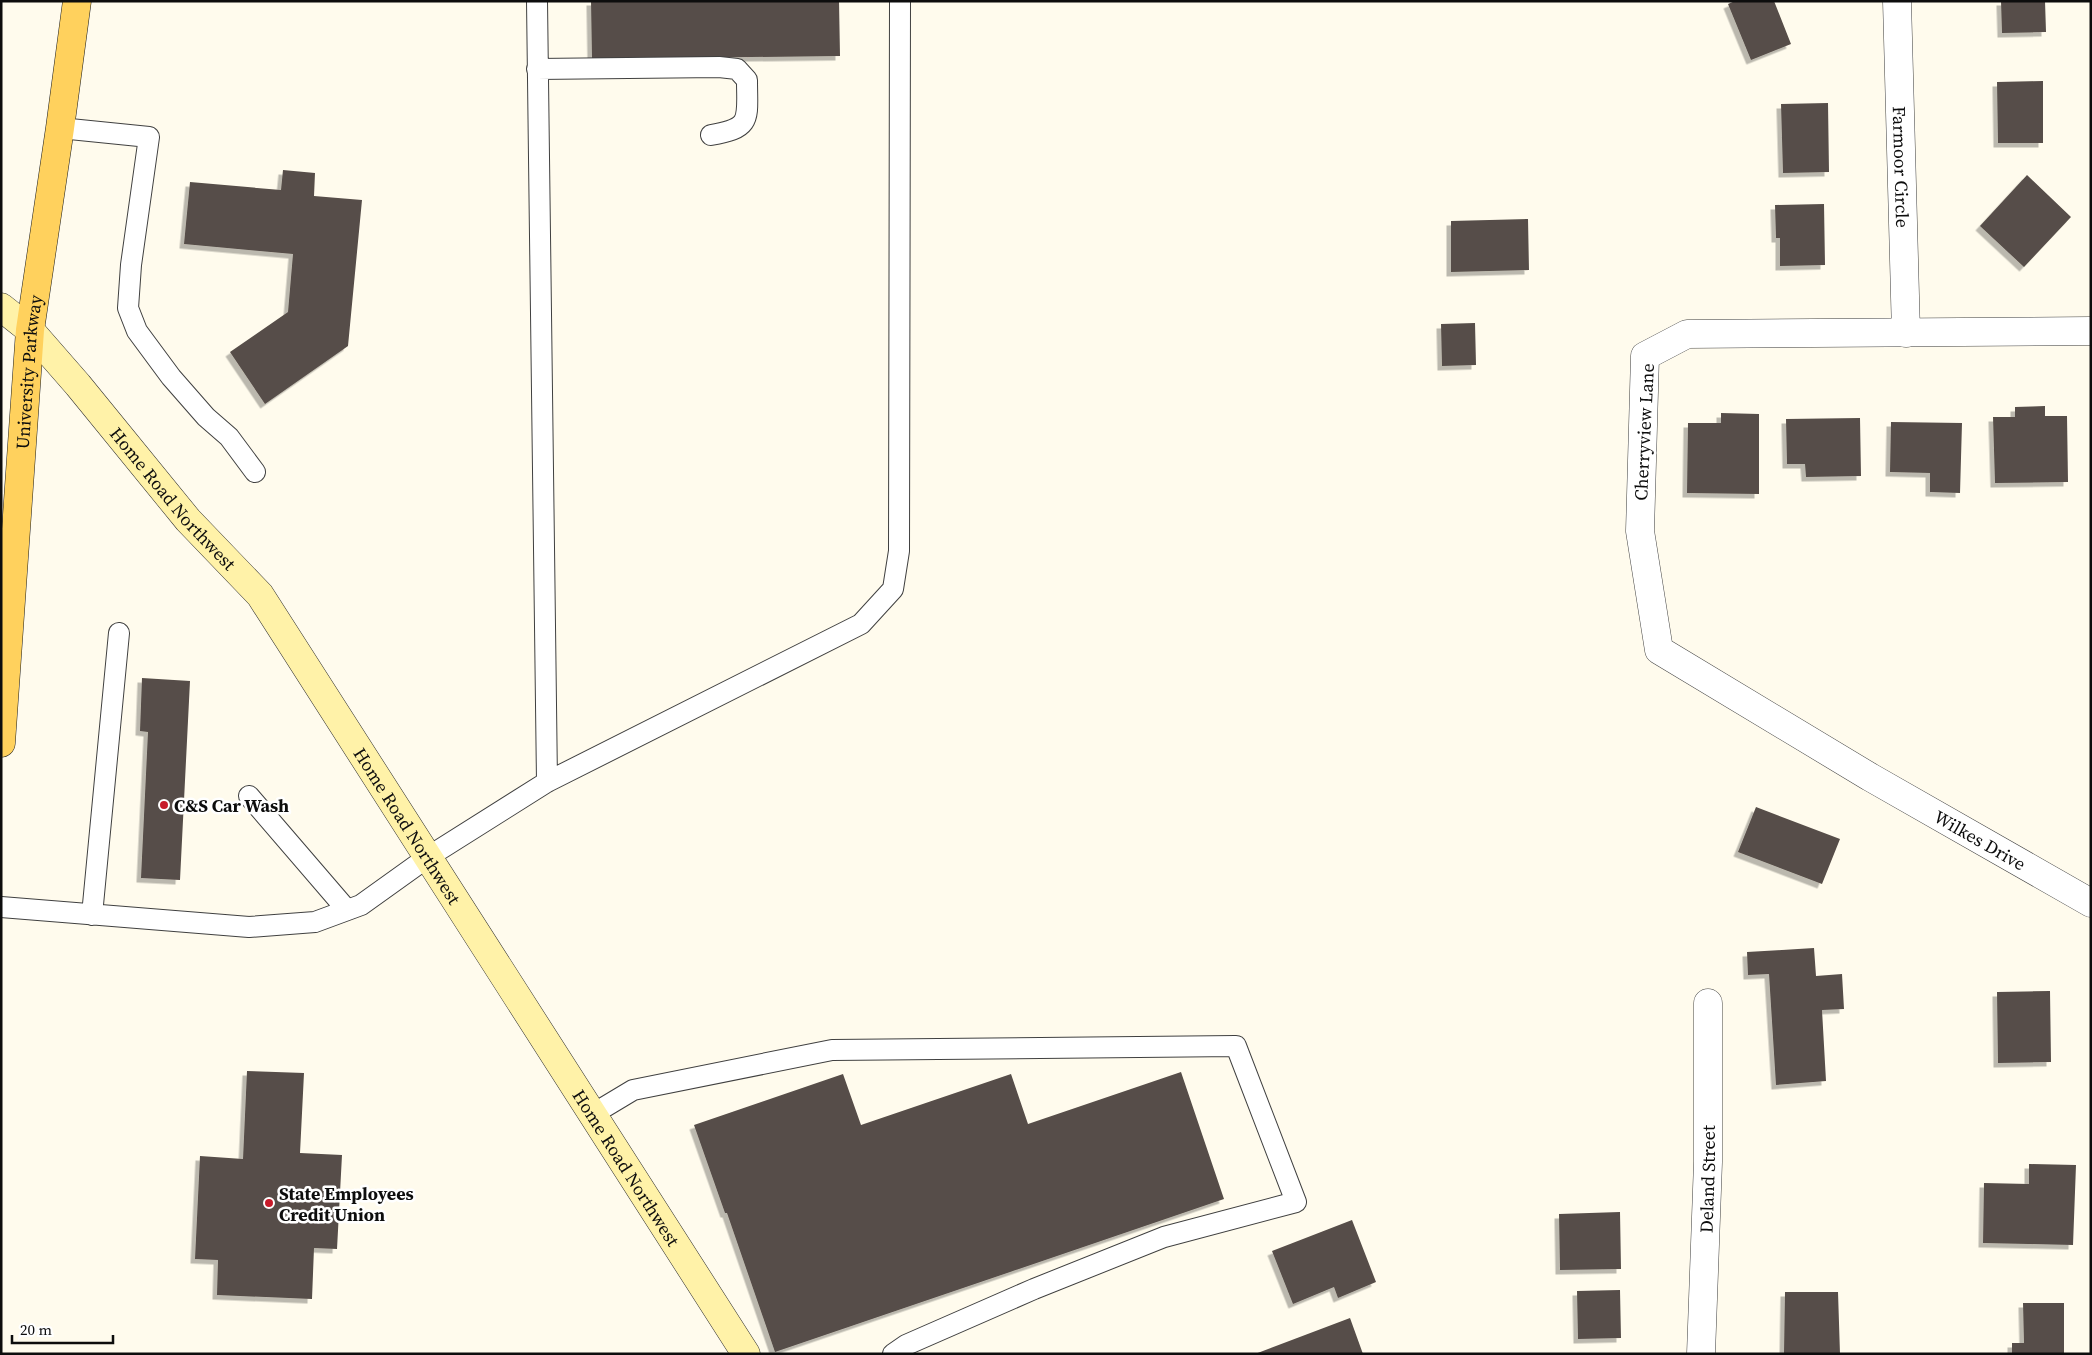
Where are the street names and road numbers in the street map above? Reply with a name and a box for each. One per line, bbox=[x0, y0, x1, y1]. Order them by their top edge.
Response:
street label: Farmoor Circle bbox=[1887, 106, 1916, 228]
street label: University Parkway bbox=[9, 292, 48, 450]
street label: Cherryview Lane bbox=[1628, 363, 1660, 501]
street label: Home Road Northwest bbox=[104, 421, 242, 575]
street label: Home Road Northwest bbox=[348, 742, 467, 909]
street label: Wilkes Drive bbox=[1930, 804, 2031, 876]
street label: Home Road Northwest bbox=[567, 1084, 686, 1251]
street label: Deland Street bbox=[1693, 1125, 1721, 1234]

